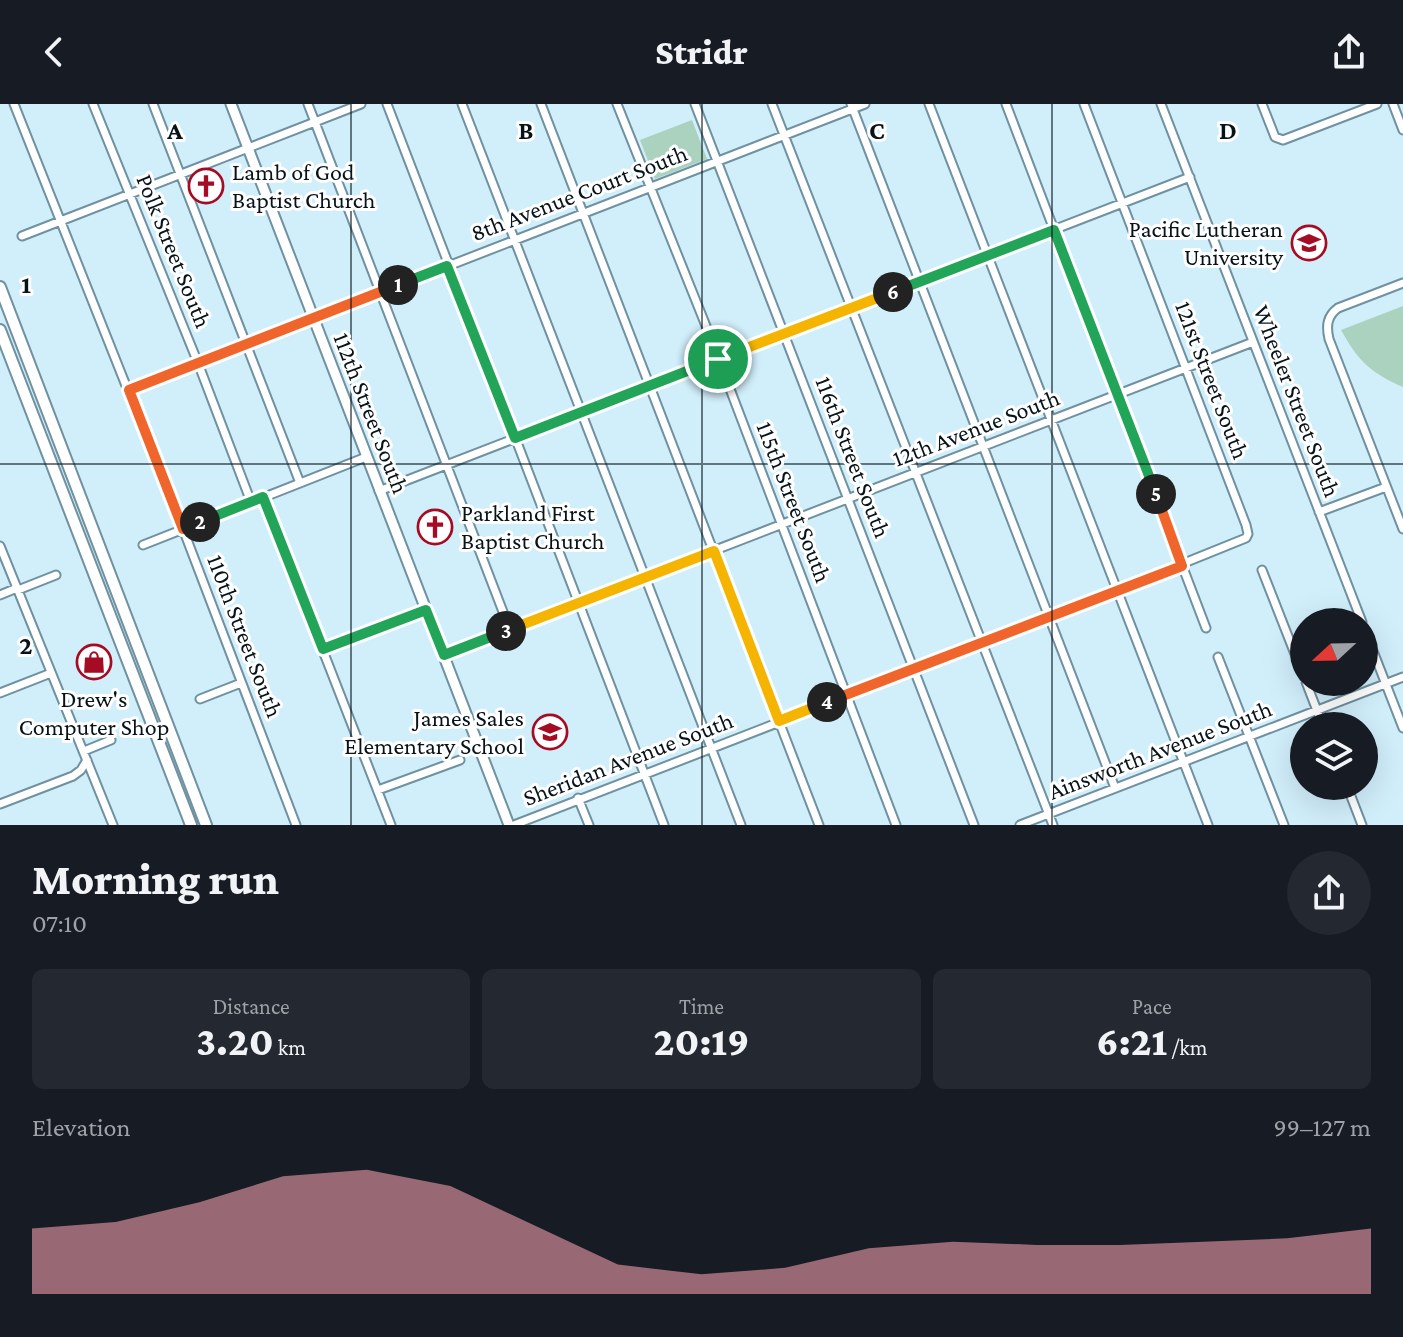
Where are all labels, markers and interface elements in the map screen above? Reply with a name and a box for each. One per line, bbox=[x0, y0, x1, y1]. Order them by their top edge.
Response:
icon: back bbox=[32, 30, 76, 74]
icon: share bbox=[1327, 30, 1371, 74]
text: Stridr bbox=[655, 32, 748, 72]
text: A bbox=[166, 116, 183, 145]
text: B bbox=[518, 116, 534, 145]
text: C bbox=[869, 116, 885, 145]
text: D bbox=[1219, 116, 1237, 145]
street label: 8th Avenue Court South bbox=[467, 139, 691, 246]
place label: Lamb of God Baptist Church bbox=[232, 158, 376, 213]
church icon: Lamb of God Baptist Church bbox=[187, 167, 225, 205]
street label: Polk Street South bbox=[131, 170, 218, 332]
place label: Pacific Lutheran University bbox=[1129, 215, 1284, 270]
school or university icon: Pacific Lutheran University bbox=[1290, 224, 1328, 262]
pin: 1 bbox=[378, 265, 418, 305]
text: 1 bbox=[21, 270, 31, 299]
text: 1 bbox=[394, 272, 402, 297]
pin: 6 bbox=[873, 272, 913, 312]
text: 6 bbox=[887, 279, 899, 304]
street label: 121st Street South bbox=[1170, 297, 1255, 463]
street label: Wheeler Street South bbox=[1248, 301, 1347, 501]
pin bbox=[684, 325, 752, 393]
street label: 112th Street South bbox=[328, 329, 415, 497]
icon: arrive bbox=[696, 337, 740, 381]
street label: 116th Street South bbox=[810, 372, 897, 541]
street label: 12th Avenue South bbox=[889, 383, 1063, 472]
street label: 115th Street South bbox=[751, 418, 838, 586]
pin: 5 bbox=[1136, 474, 1176, 514]
text: 5 bbox=[1151, 481, 1161, 506]
place label: Parkland First Baptist Church bbox=[461, 499, 605, 554]
pin: 2 bbox=[180, 502, 220, 542]
church icon: Parkland First Baptist Church bbox=[416, 508, 454, 546]
text: 2 bbox=[194, 509, 206, 534]
street label: 110th Street South bbox=[202, 551, 289, 721]
north arrow bbox=[1290, 608, 1378, 696]
map controls bbox=[1290, 608, 1378, 800]
pin: 3 bbox=[486, 611, 526, 651]
text: 3 bbox=[501, 618, 511, 643]
text: 2 bbox=[19, 631, 33, 660]
shop icon: Drew's Computer Shop bbox=[75, 643, 113, 681]
pin: 4 bbox=[807, 682, 847, 722]
place label: Drew's Computer Shop bbox=[19, 685, 169, 740]
text: 4 bbox=[821, 689, 833, 714]
street label: Ainsworth Avenue South bbox=[1044, 694, 1275, 805]
place label: James Sales Elementary School bbox=[344, 704, 524, 759]
street label: Sheridan Avenue South bbox=[519, 706, 737, 811]
button: layers bbox=[1290, 712, 1378, 800]
school or university icon: James Sales Elementary School bbox=[531, 713, 569, 751]
button: share bbox=[1287, 851, 1371, 935]
text: Morning run bbox=[32, 855, 279, 903]
text: 07:10 bbox=[32, 909, 87, 938]
text: Distance bbox=[213, 994, 290, 1019]
text: Time bbox=[679, 994, 724, 1019]
text: Pace bbox=[1132, 994, 1172, 1019]
text: 3.20 bbox=[196, 1019, 274, 1064]
text: 20:19 bbox=[654, 1019, 749, 1064]
text: 6:21 bbox=[1096, 1019, 1167, 1064]
text: km bbox=[274, 1035, 306, 1060]
text: /km bbox=[1167, 1035, 1207, 1060]
text: Elevation bbox=[32, 1113, 130, 1142]
text: 99–127 m bbox=[1274, 1113, 1371, 1142]

